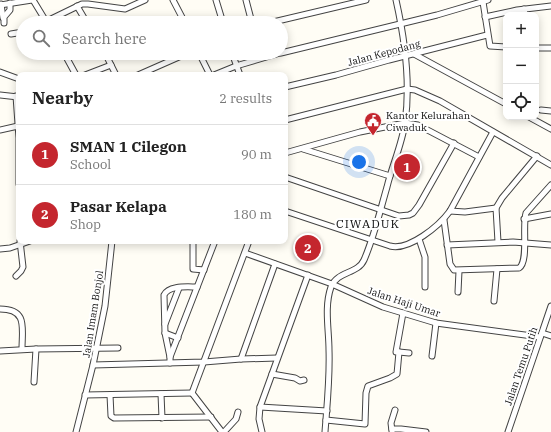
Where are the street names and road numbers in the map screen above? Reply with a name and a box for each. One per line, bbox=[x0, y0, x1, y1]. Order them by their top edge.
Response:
street label: Jalan Kepodang bbox=[346, 37, 422, 69]
street label: Jalan Imam Bonjol bbox=[80, 270, 106, 358]
street label: Jalan Haji Umar bbox=[366, 284, 443, 320]
street label: Jalan Temu Putih bbox=[502, 325, 540, 407]

